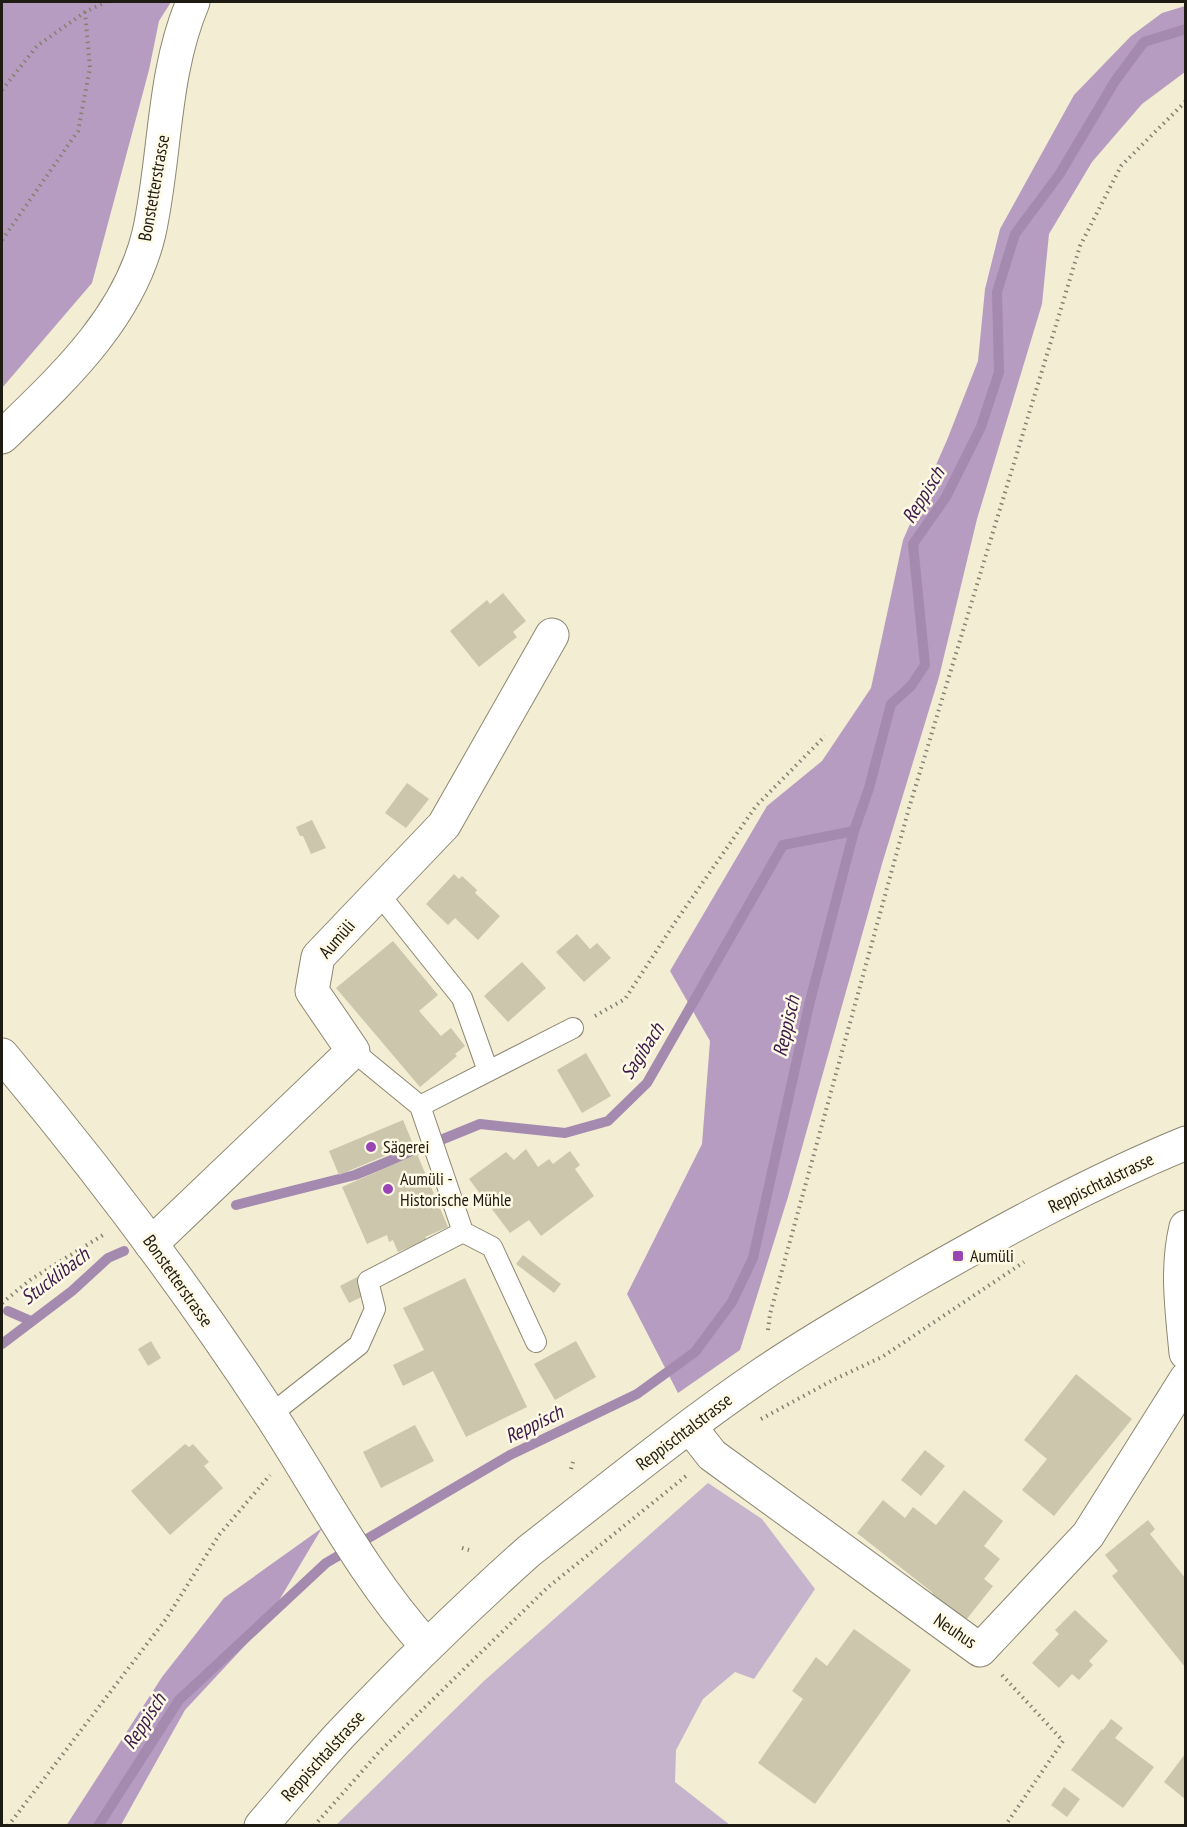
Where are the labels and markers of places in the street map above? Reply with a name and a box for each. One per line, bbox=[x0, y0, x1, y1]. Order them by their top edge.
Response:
place label: Sägerei bbox=[383, 1135, 429, 1158]
marker: Sägerei bbox=[364, 1140, 378, 1154]
place label: Aumüli - Historische Mühle bbox=[400, 1167, 512, 1211]
marker: Aumüli - Historische Mühle bbox=[381, 1182, 395, 1196]
place label: Aumüli bbox=[970, 1244, 1014, 1267]
marker: Aumüli bbox=[951, 1249, 965, 1263]

